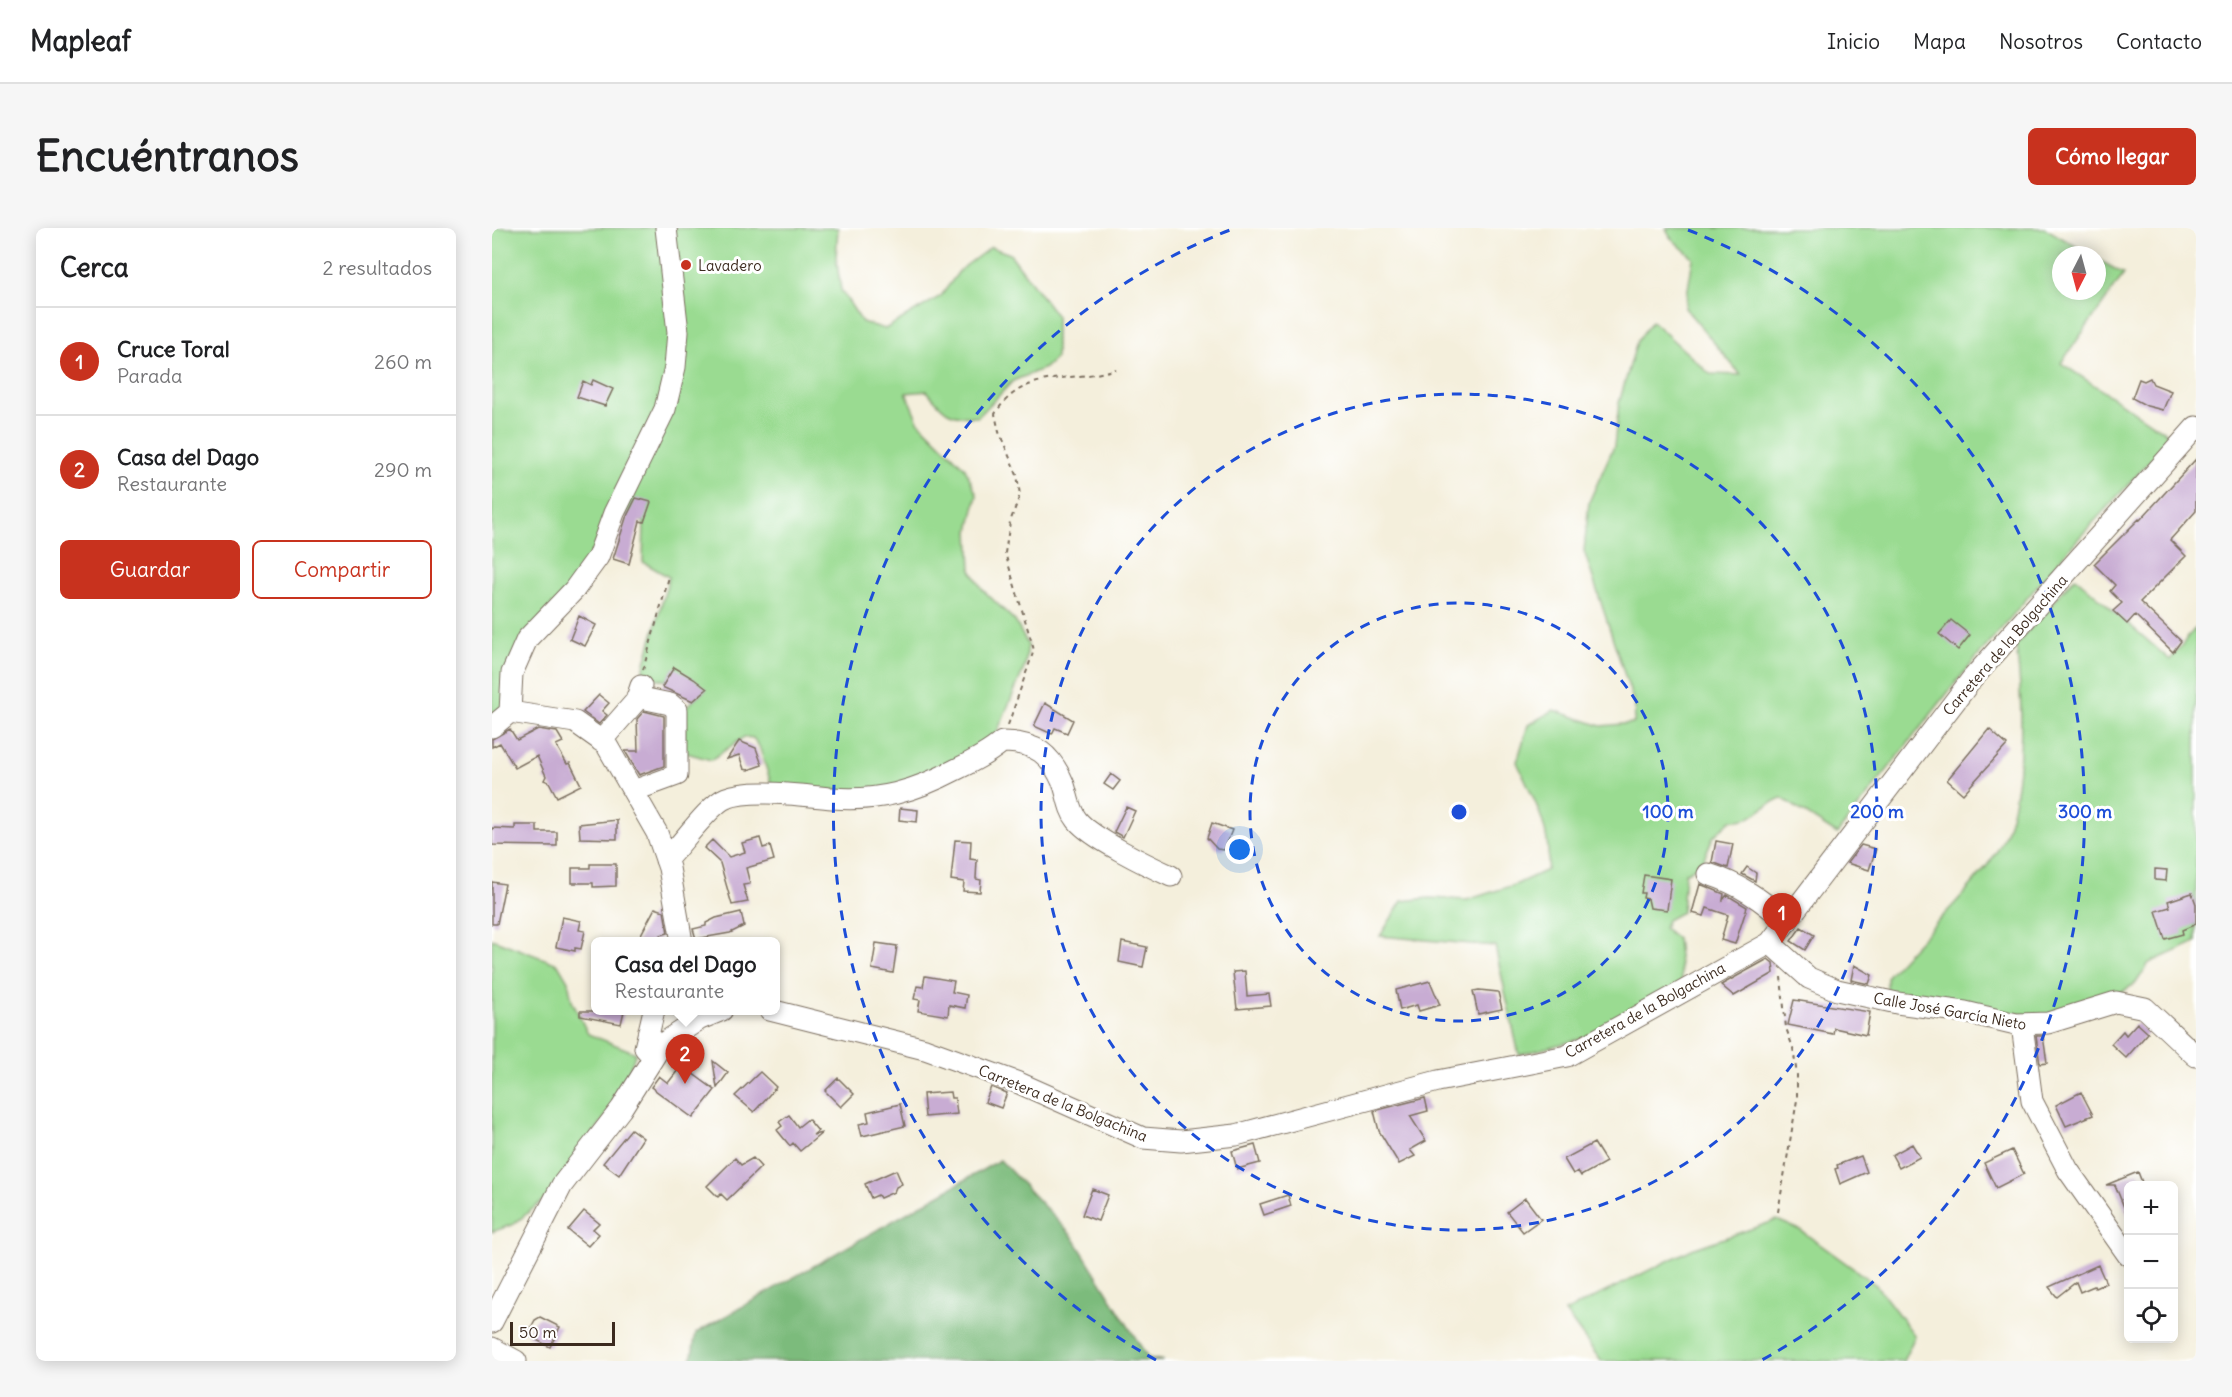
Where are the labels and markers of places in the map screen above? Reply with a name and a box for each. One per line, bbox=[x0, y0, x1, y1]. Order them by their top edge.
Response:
place label: Lavadero bbox=[698, 256, 762, 275]
marker: Lavadero bbox=[679, 258, 693, 272]
centre of rings bbox=[1449, 802, 1469, 822]
pin: 1 bbox=[1762, 894, 1802, 943]
pin: 2 bbox=[666, 1034, 704, 1084]

